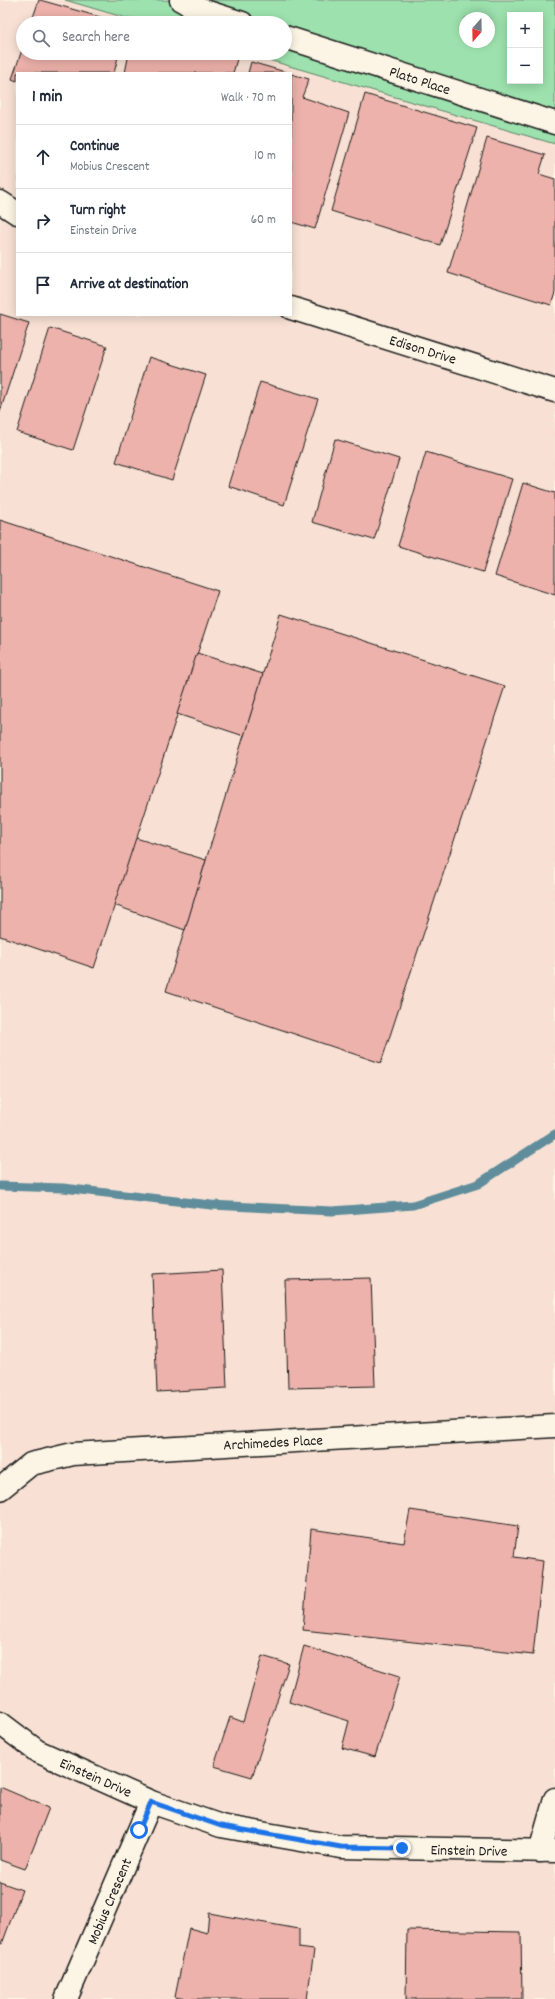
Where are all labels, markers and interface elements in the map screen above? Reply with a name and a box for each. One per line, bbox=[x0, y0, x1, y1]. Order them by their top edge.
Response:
north arrow bbox=[459, 12, 495, 48]
map controls bbox=[507, 12, 543, 84]
button: + bbox=[507, 12, 543, 48]
search box bbox=[16, 16, 292, 60]
icon: search bbox=[30, 27, 52, 49]
text: Search here bbox=[62, 27, 130, 49]
button: − bbox=[507, 48, 543, 84]
street label: Plato Place bbox=[386, 62, 453, 102]
text: 1 min bbox=[32, 86, 62, 110]
text: Walk · 70 m bbox=[221, 89, 276, 108]
text: Continue bbox=[70, 136, 119, 158]
icon: ahead bbox=[32, 146, 54, 168]
text: 10 m bbox=[254, 147, 276, 166]
text: Mobius Crescent bbox=[70, 158, 150, 177]
text: Turn right bbox=[70, 200, 126, 222]
icon: right bbox=[32, 210, 54, 232]
text: 60 m bbox=[251, 211, 276, 230]
text: Einstein Drive bbox=[70, 222, 137, 241]
icon: arrive bbox=[32, 274, 54, 296]
text: Arrive at destination bbox=[70, 274, 188, 296]
street label: Edison Drive bbox=[386, 330, 459, 372]
street label: Archimedes Place bbox=[223, 1430, 324, 1458]
street label: Einstein Drive bbox=[56, 1753, 135, 1805]
route start bbox=[130, 1821, 148, 1839]
route end bbox=[393, 1839, 411, 1857]
street label: Einstein Drive bbox=[430, 1840, 508, 1864]
street label: Mobius Crescent bbox=[83, 1855, 139, 1948]

